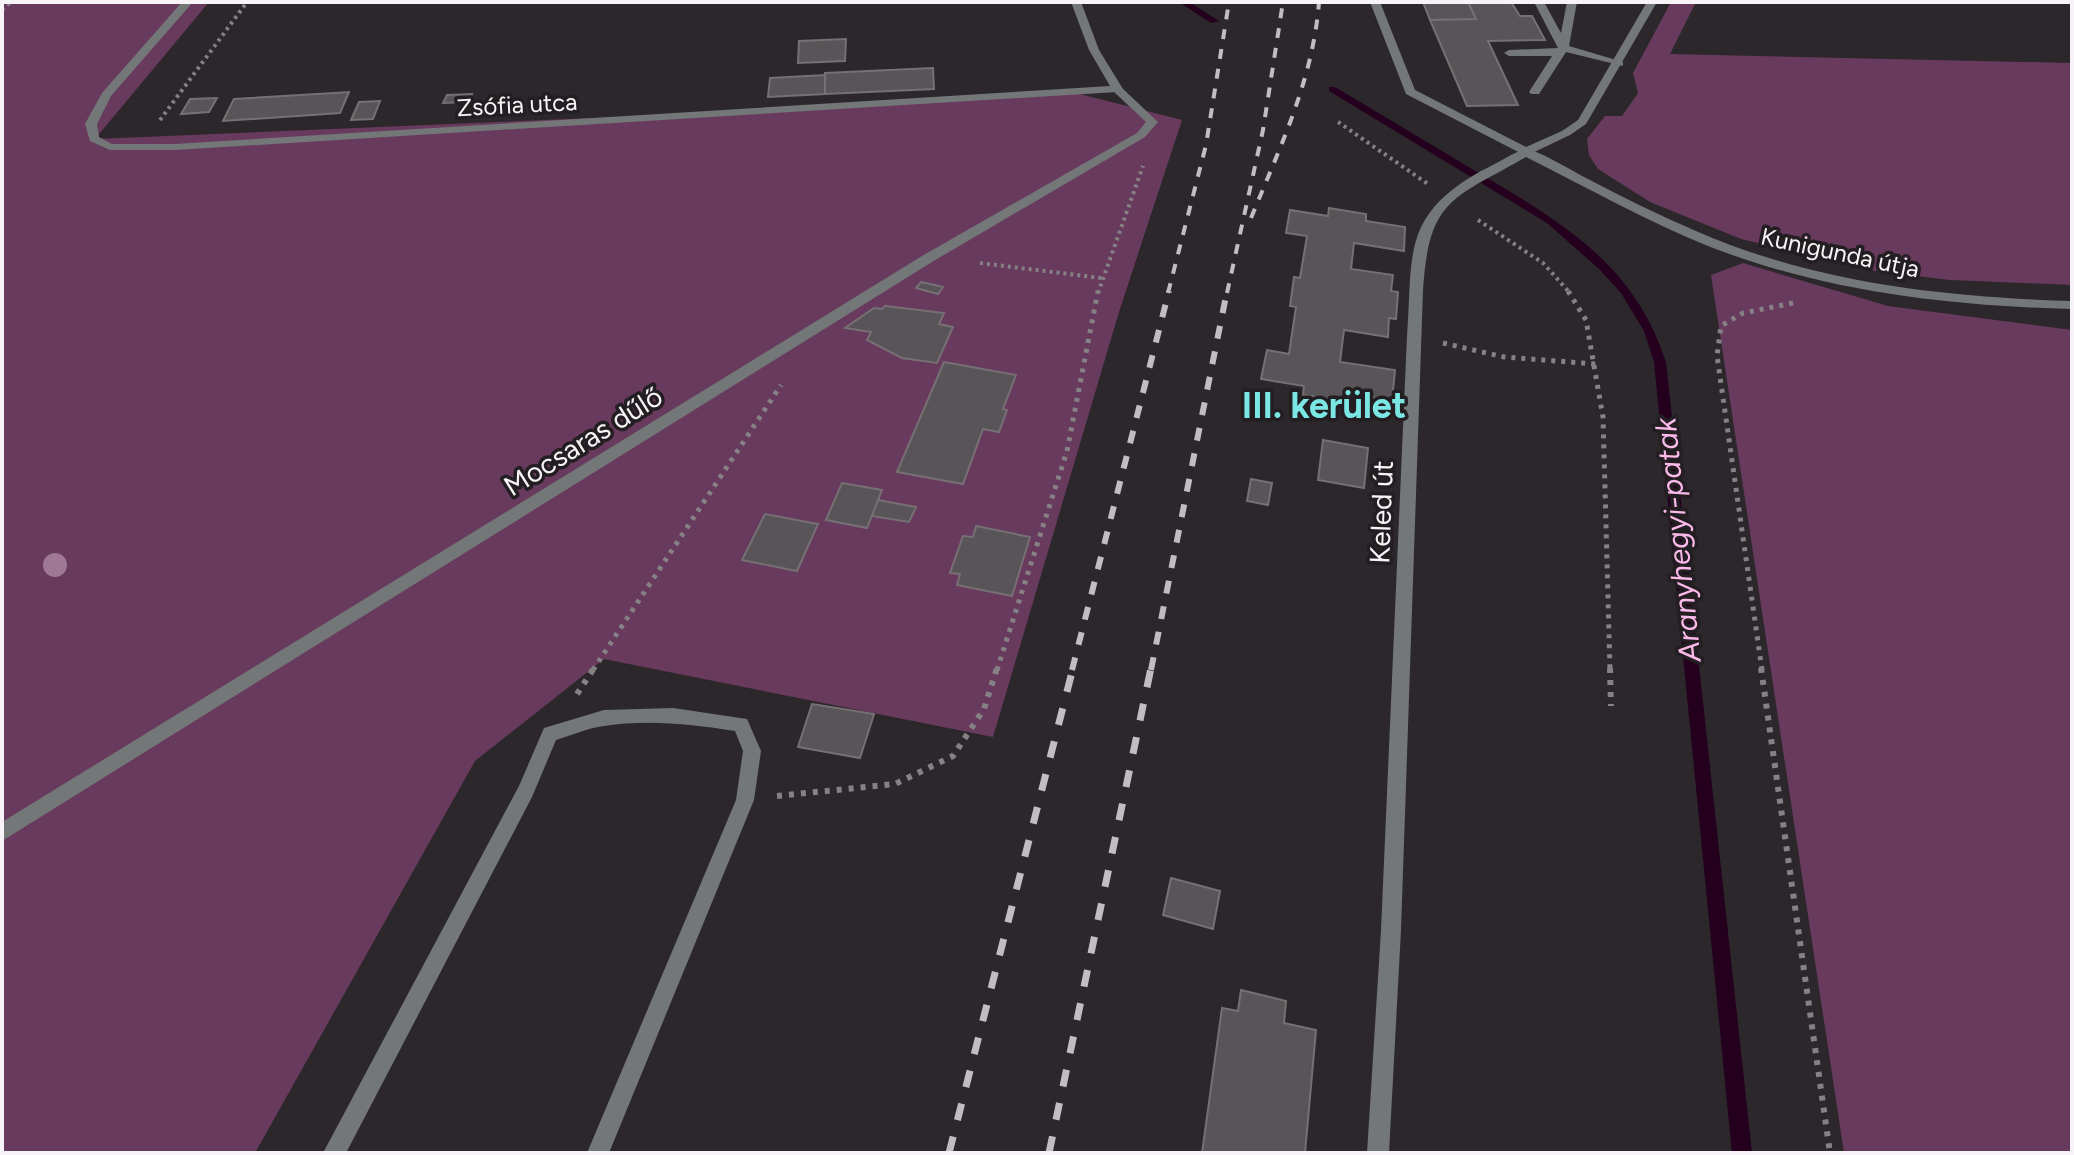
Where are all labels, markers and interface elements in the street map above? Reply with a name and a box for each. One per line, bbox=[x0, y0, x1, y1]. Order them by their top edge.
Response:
street label: Zsófia utca bbox=[456, 87, 578, 122]
street label: Kunigunda útja bbox=[1758, 222, 1922, 283]
street label: Mocsaras dűlő bbox=[497, 379, 669, 503]
district label: III. kerület bbox=[1242, 384, 1406, 427]
water label: Aranyhegyi-patak bbox=[1646, 415, 1709, 665]
street label: Keled út bbox=[1362, 460, 1400, 564]

